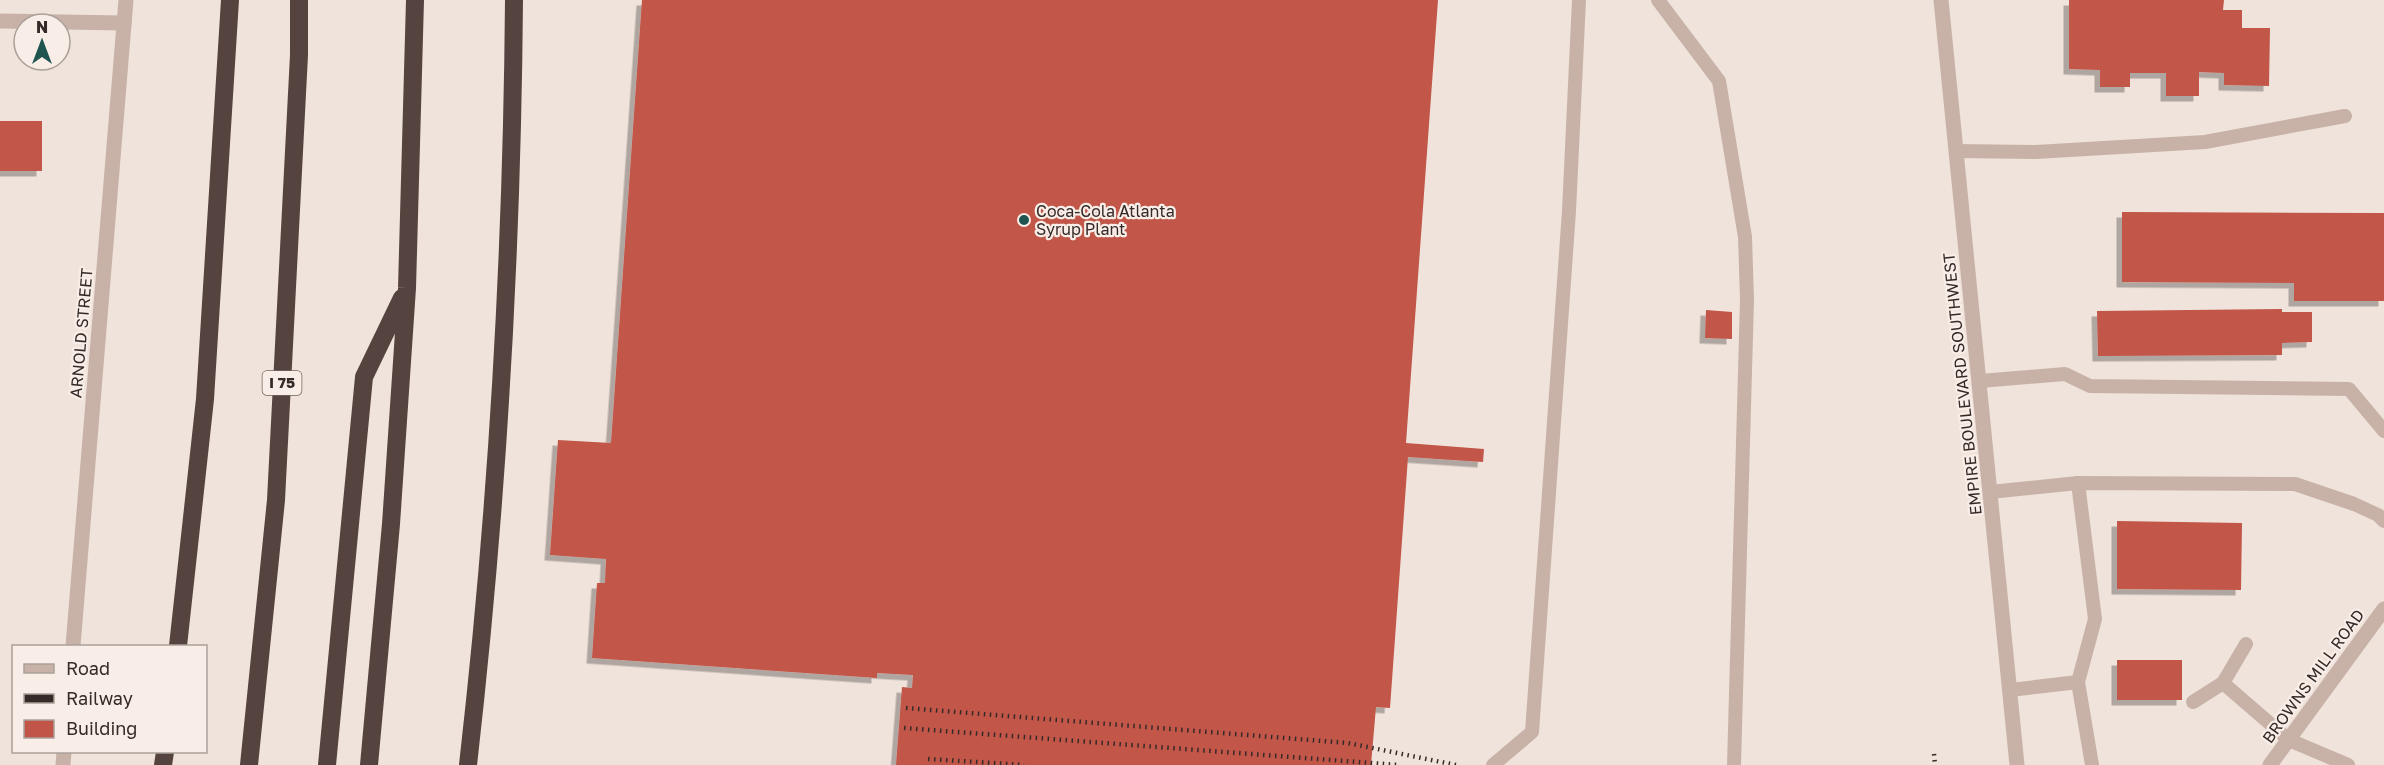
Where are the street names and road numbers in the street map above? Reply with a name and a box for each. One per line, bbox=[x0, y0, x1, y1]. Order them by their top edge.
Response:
street label: EMPIRE BOULEVARD SOUTHWEST bbox=[1938, 252, 1986, 516]
street label: ARNOLD STREET bbox=[65, 267, 97, 399]
road number: I 75 bbox=[262, 371, 302, 395]
street label: BROWNS MILL ROAD bbox=[2258, 605, 2368, 747]

